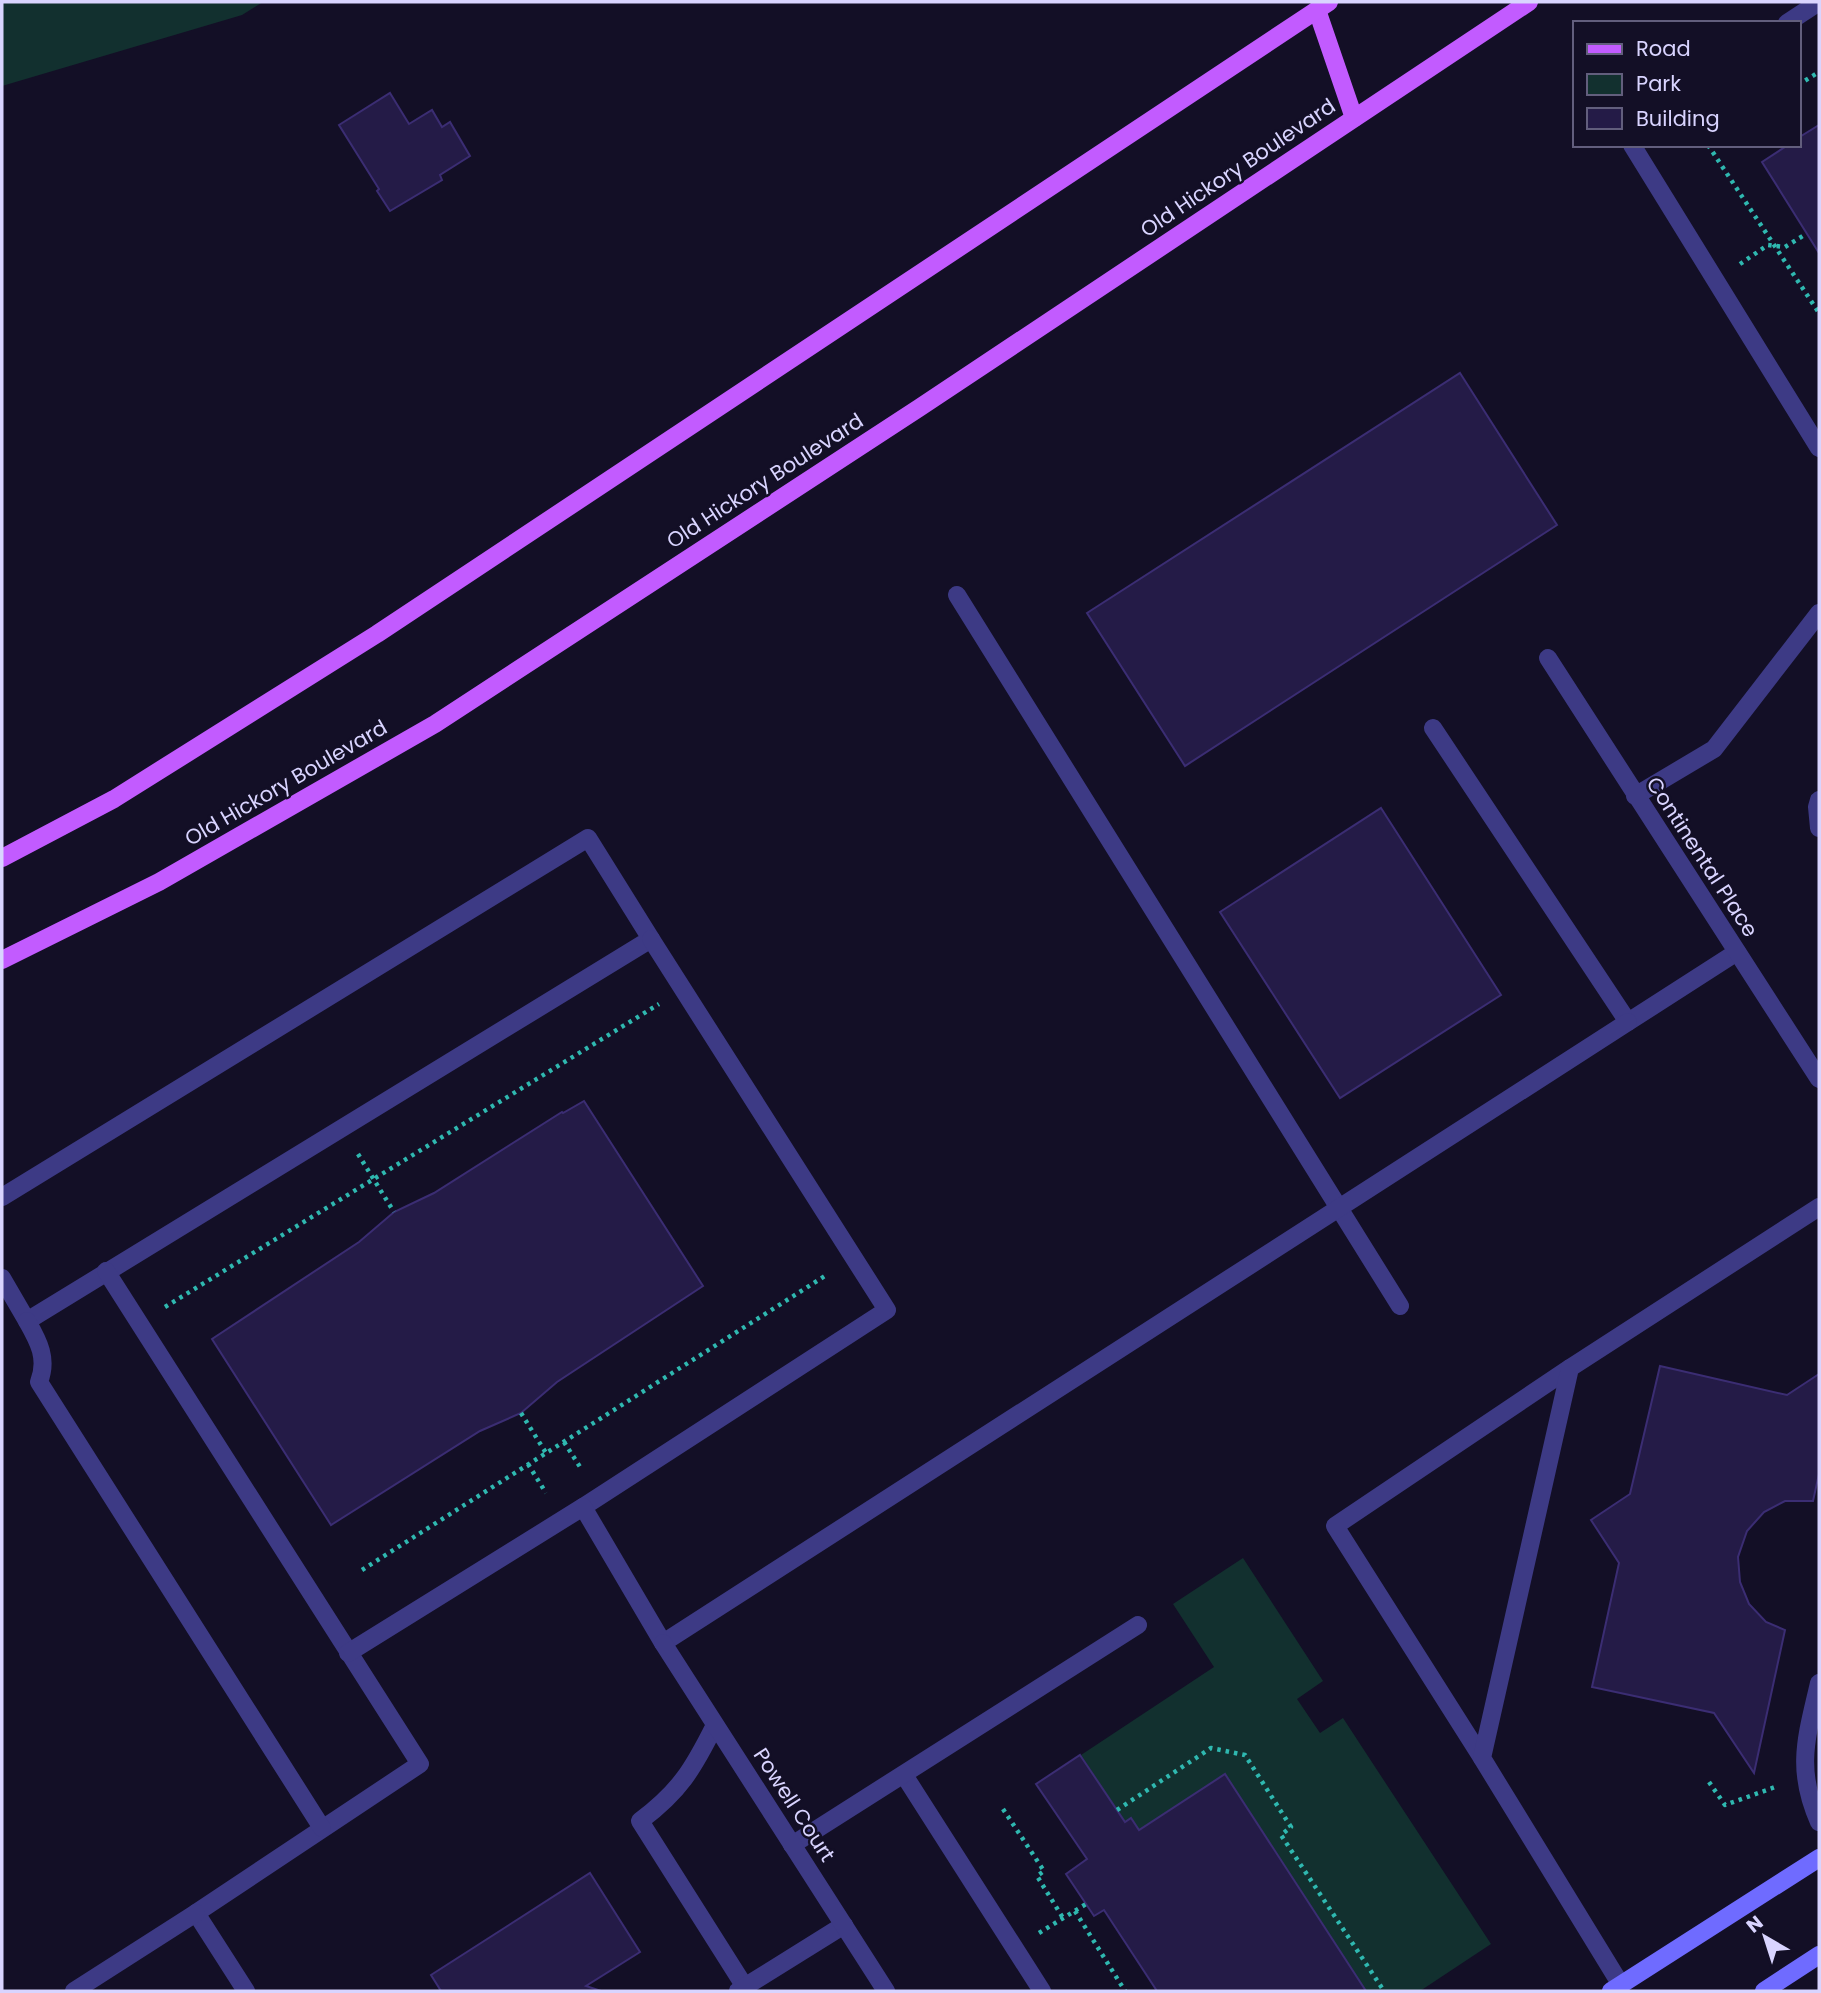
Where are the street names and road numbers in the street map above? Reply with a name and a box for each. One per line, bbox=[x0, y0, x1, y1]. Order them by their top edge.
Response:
street label: Old Hickory Boulevard bbox=[1135, 91, 1341, 244]
street label: Old Hickory Boulevard bbox=[661, 406, 869, 555]
street label: Old Hickory Boulevard bbox=[179, 713, 392, 852]
street label: Continental Place bbox=[1640, 771, 1765, 942]
street label: Powell Court bbox=[747, 1742, 842, 1867]

